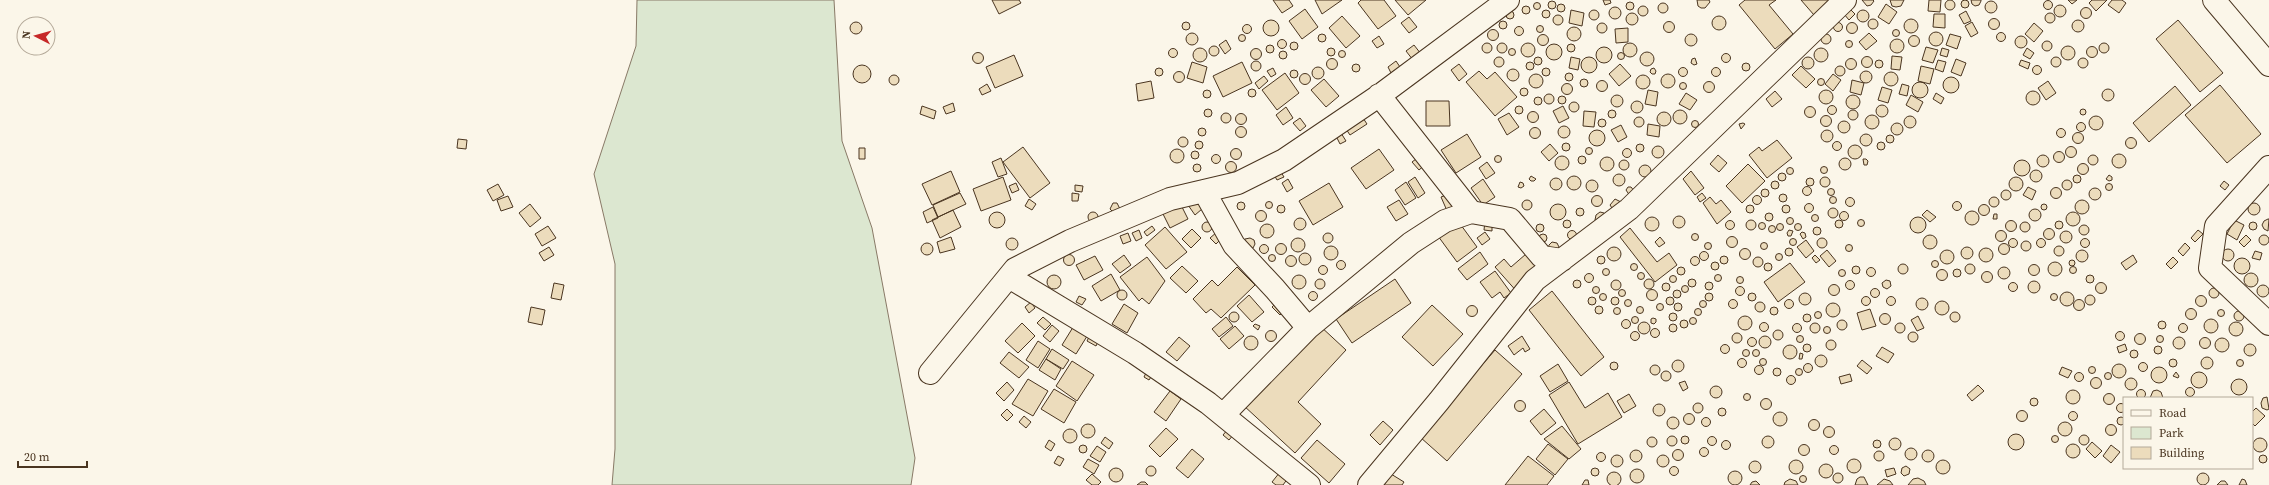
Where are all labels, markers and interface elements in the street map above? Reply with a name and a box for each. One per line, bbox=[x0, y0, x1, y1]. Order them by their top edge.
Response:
north arrow bbox=[16, 16, 56, 56]
text: N bbox=[19, 30, 34, 40]
legend bbox=[2123, 397, 2253, 469]
text: Road bbox=[2159, 405, 2186, 421]
text: Park bbox=[2159, 425, 2184, 441]
scale bar bbox=[18, 443, 87, 469]
text: Building bbox=[2159, 445, 2204, 461]
text: 20 m bbox=[24, 449, 50, 465]

